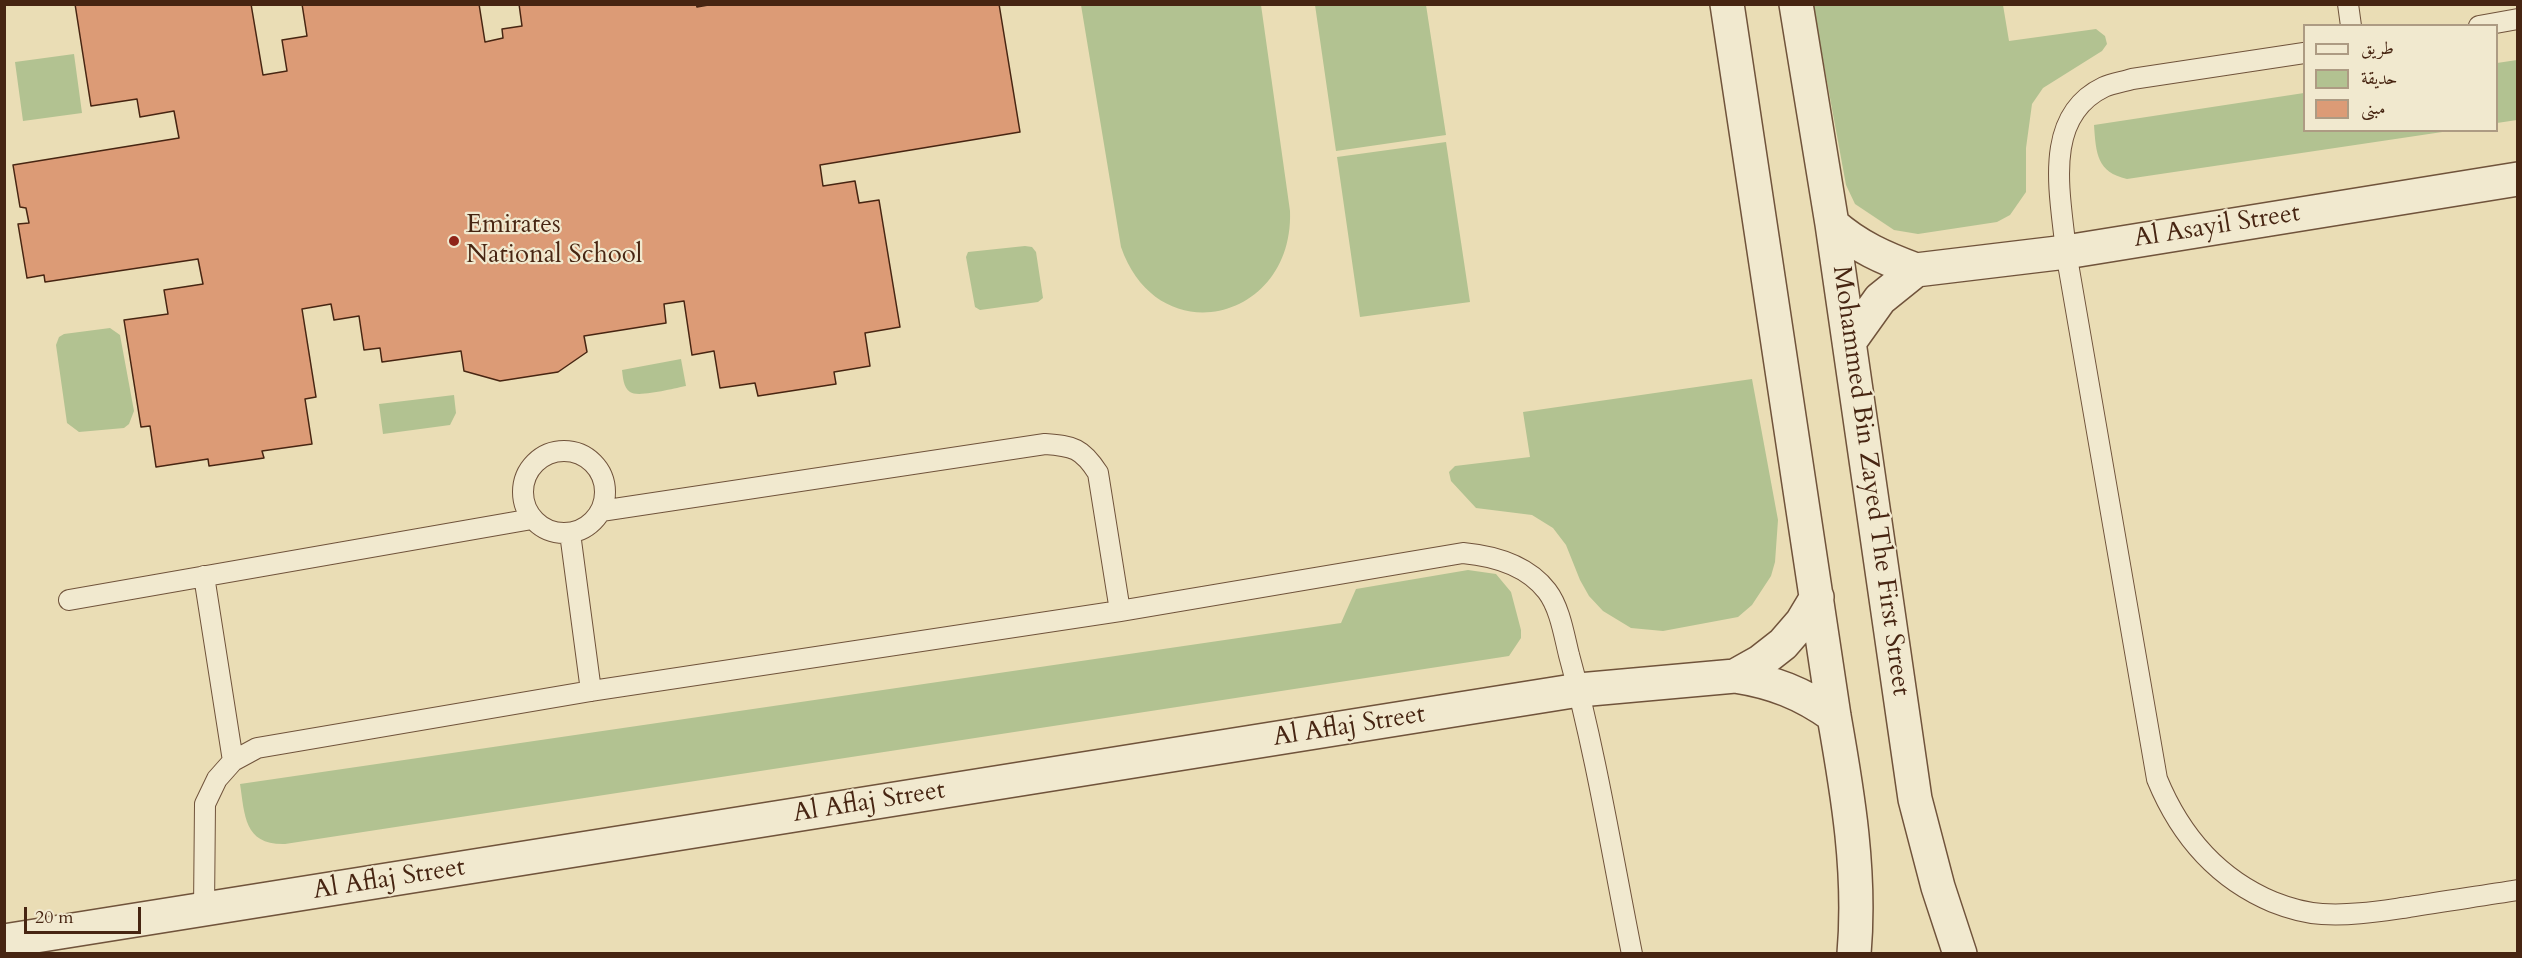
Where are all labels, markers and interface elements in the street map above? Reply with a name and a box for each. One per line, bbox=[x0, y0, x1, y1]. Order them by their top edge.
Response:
legend bbox=[2303, 24, 2498, 132]
text: طريق bbox=[2361, 36, 2394, 61]
text: حديقة bbox=[2361, 66, 2397, 91]
text: مبنى bbox=[2361, 96, 2386, 121]
street label: Al Asayil Street bbox=[2132, 198, 2302, 256]
place label: Emirates National School bbox=[466, 210, 642, 272]
marker: Emirates National School bbox=[447, 234, 461, 248]
street label: Mohammed Bin Zayed The First Street bbox=[1824, 264, 1916, 698]
street label: Al Aflaj Street bbox=[1271, 700, 1427, 754]
street label: Al Aflaj Street bbox=[791, 776, 947, 830]
street label: Al Aflaj Street bbox=[311, 853, 467, 907]
scale bar bbox=[27, 895, 144, 933]
text: 20 m bbox=[35, 905, 74, 930]

